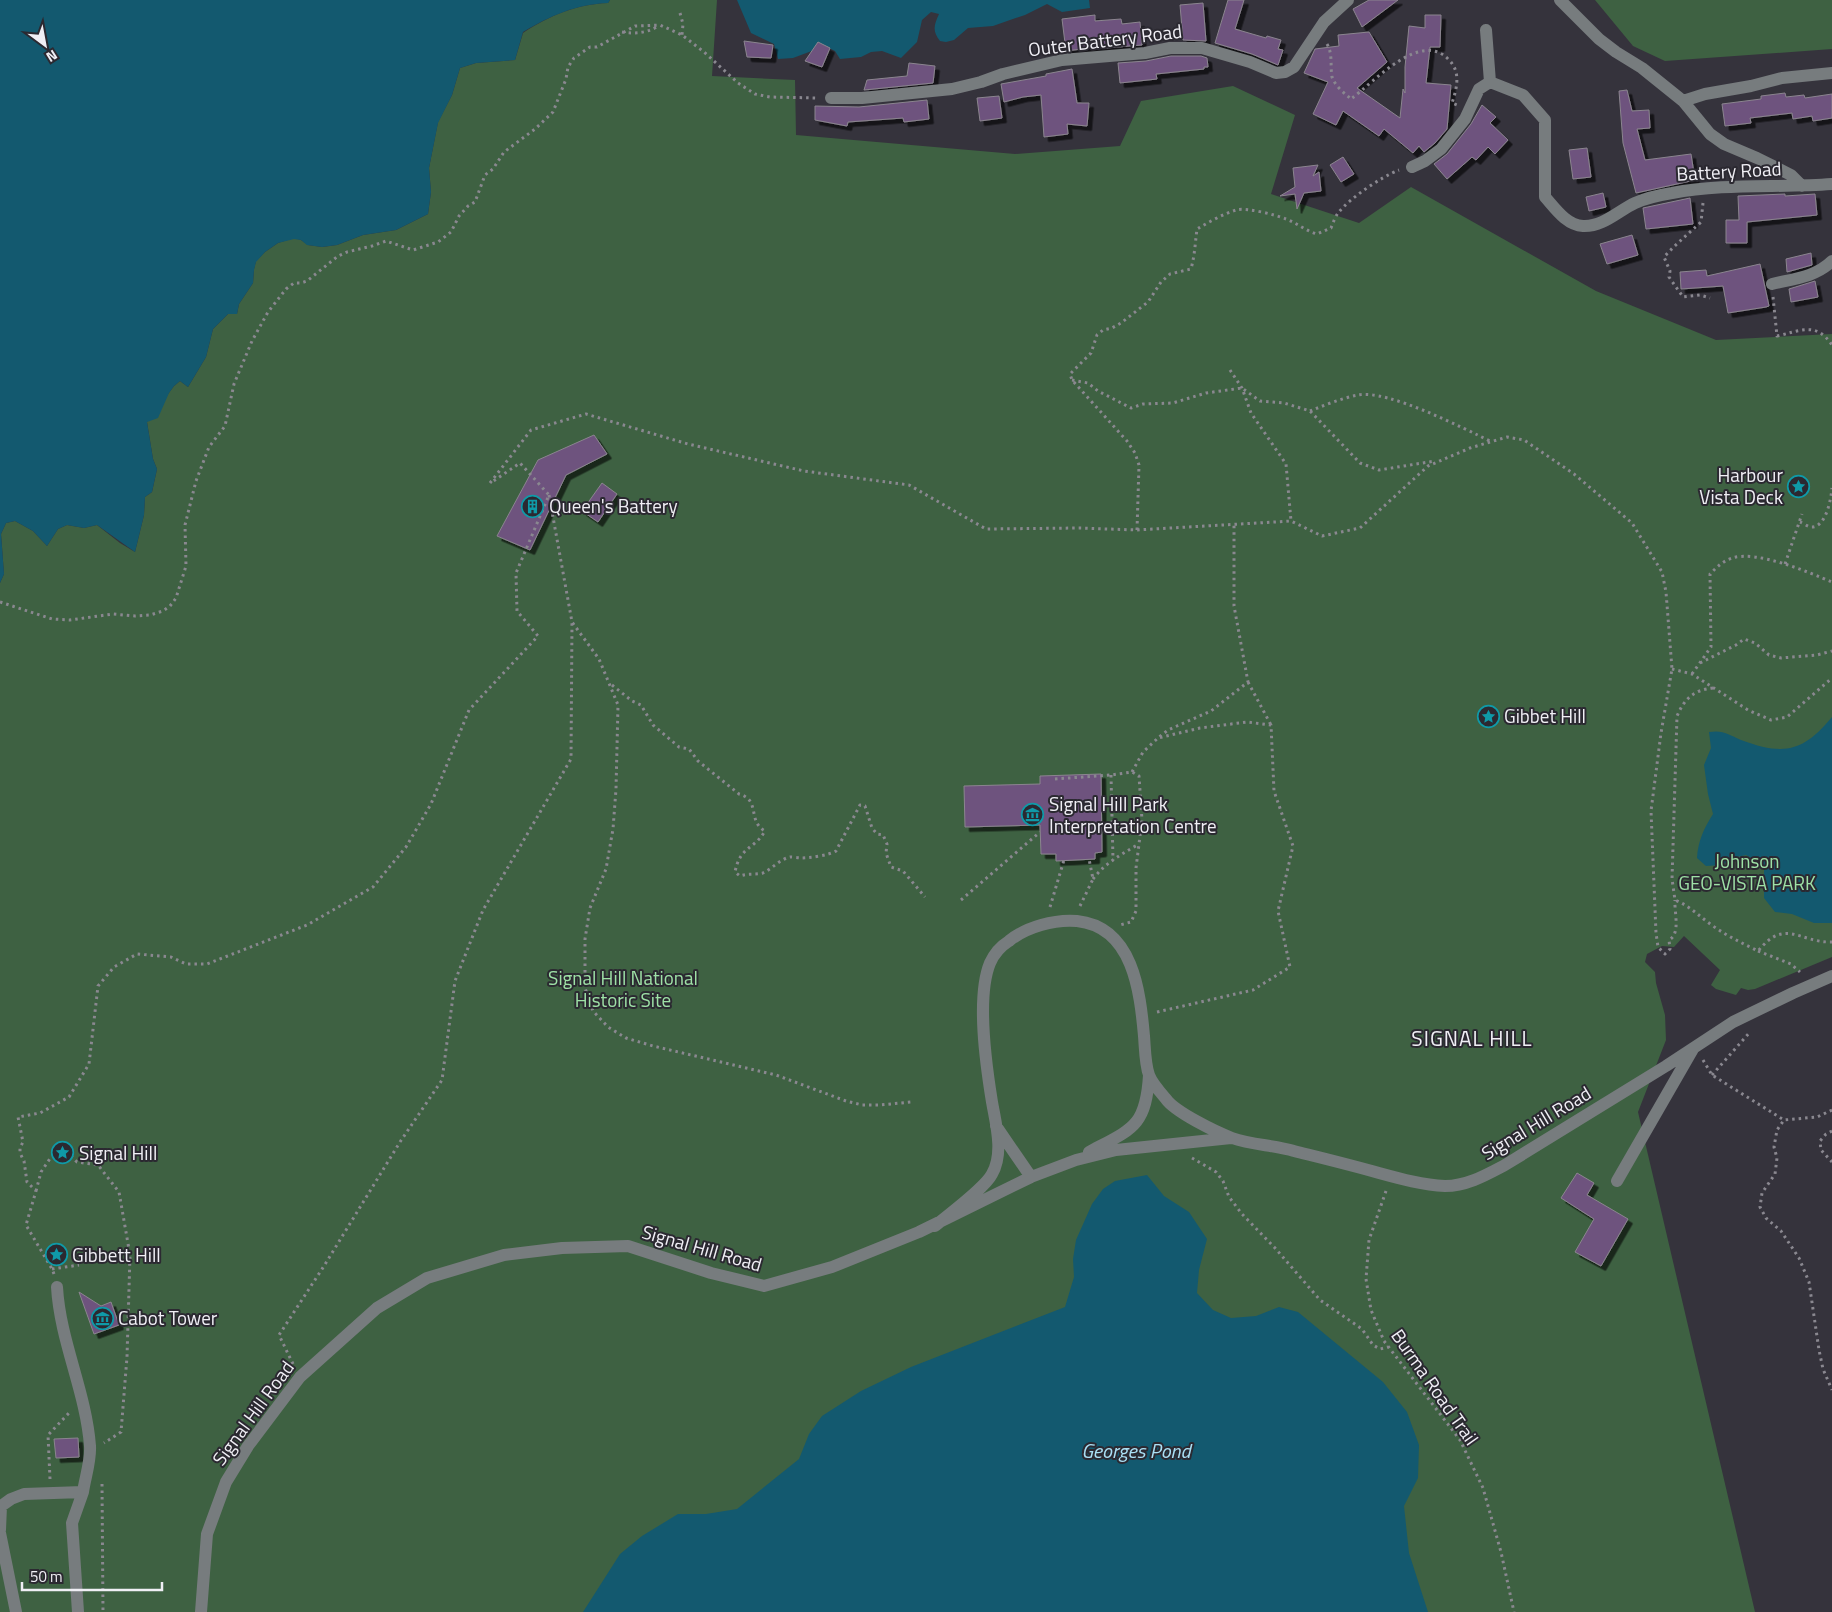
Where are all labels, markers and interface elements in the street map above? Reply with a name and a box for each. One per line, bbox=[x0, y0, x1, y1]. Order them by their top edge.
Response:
street label: Outer Battery Road bbox=[1026, 16, 1184, 63]
north arrow bbox=[20, 20, 70, 70]
text: N bbox=[42, 45, 62, 68]
street label: Battery Road bbox=[1676, 153, 1782, 188]
place label: Harbour Vista Deck bbox=[1699, 460, 1783, 511]
place icon: Harbour Vista Deck bbox=[1787, 474, 1811, 498]
place label: Queen's Battery bbox=[549, 491, 678, 520]
building icon: Queen's Battery bbox=[521, 494, 545, 518]
place label: Gibbet Hill bbox=[1504, 701, 1586, 730]
place icon: Gibbet Hill bbox=[1476, 704, 1500, 728]
place label: Signal Hill Park Interpretation Centre bbox=[1049, 789, 1217, 840]
museum icon: Signal Hill Park Interpretation Centre bbox=[1021, 803, 1045, 827]
park label: Johnson GEO-VISTA PARK bbox=[1678, 846, 1816, 897]
park label: Signal Hill National Historic Site bbox=[548, 963, 698, 1014]
district label: SIGNAL HILL bbox=[1411, 1022, 1533, 1054]
street label: Signal Hill Road bbox=[1475, 1078, 1596, 1167]
place label: Signal Hill bbox=[79, 1138, 157, 1167]
place icon: Signal Hill bbox=[51, 1141, 75, 1165]
street label: Signal Hill Road bbox=[639, 1217, 766, 1278]
place label: Gibbett Hill bbox=[72, 1240, 161, 1269]
place icon: Gibbett Hill bbox=[44, 1243, 68, 1267]
place label: Cabot Tower bbox=[118, 1303, 218, 1332]
museum icon: Cabot Tower bbox=[90, 1306, 114, 1330]
street label: Burma Road Trail bbox=[1384, 1323, 1486, 1451]
street label: Signal Hill Road bbox=[205, 1354, 301, 1471]
water label: Georges Pond bbox=[1081, 1435, 1193, 1466]
scale bar bbox=[22, 1560, 162, 1592]
text: 50 m bbox=[30, 1565, 63, 1588]

